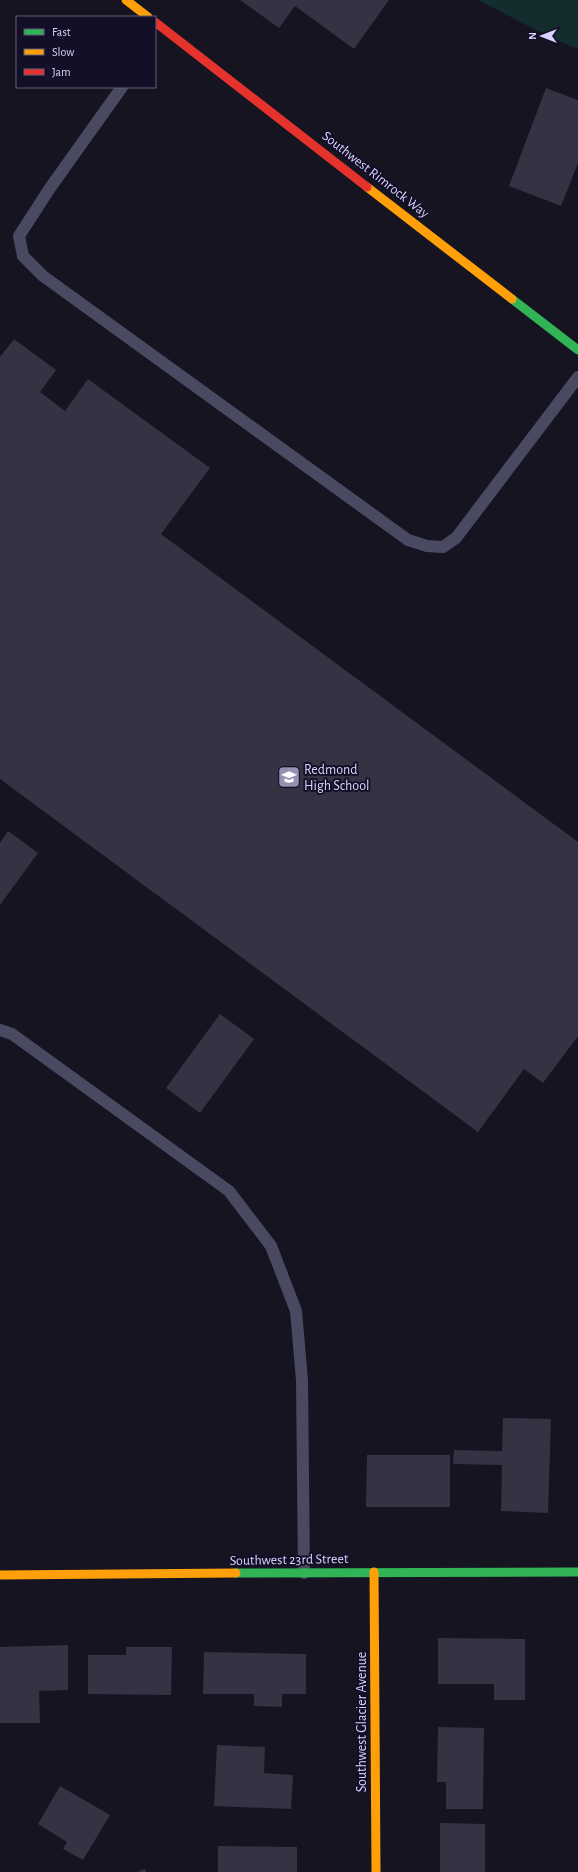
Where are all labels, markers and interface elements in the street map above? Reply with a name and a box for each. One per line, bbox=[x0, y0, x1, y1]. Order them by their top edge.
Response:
legend bbox=[16, 16, 156, 88]
north arrow bbox=[522, 16, 562, 56]
text: Fast bbox=[52, 26, 71, 38]
text: N bbox=[527, 32, 538, 40]
text: Slow bbox=[52, 46, 74, 58]
text: Jam bbox=[52, 66, 71, 78]
street label: Southwest Rimrock Way bbox=[319, 129, 431, 221]
place label: Redmond High School bbox=[304, 763, 370, 793]
school or university icon: Redmond High School bbox=[276, 764, 302, 790]
street label: Southwest 23rd Street bbox=[230, 1552, 349, 1568]
street label: Southwest Glacier Avenue bbox=[355, 1652, 369, 1792]

